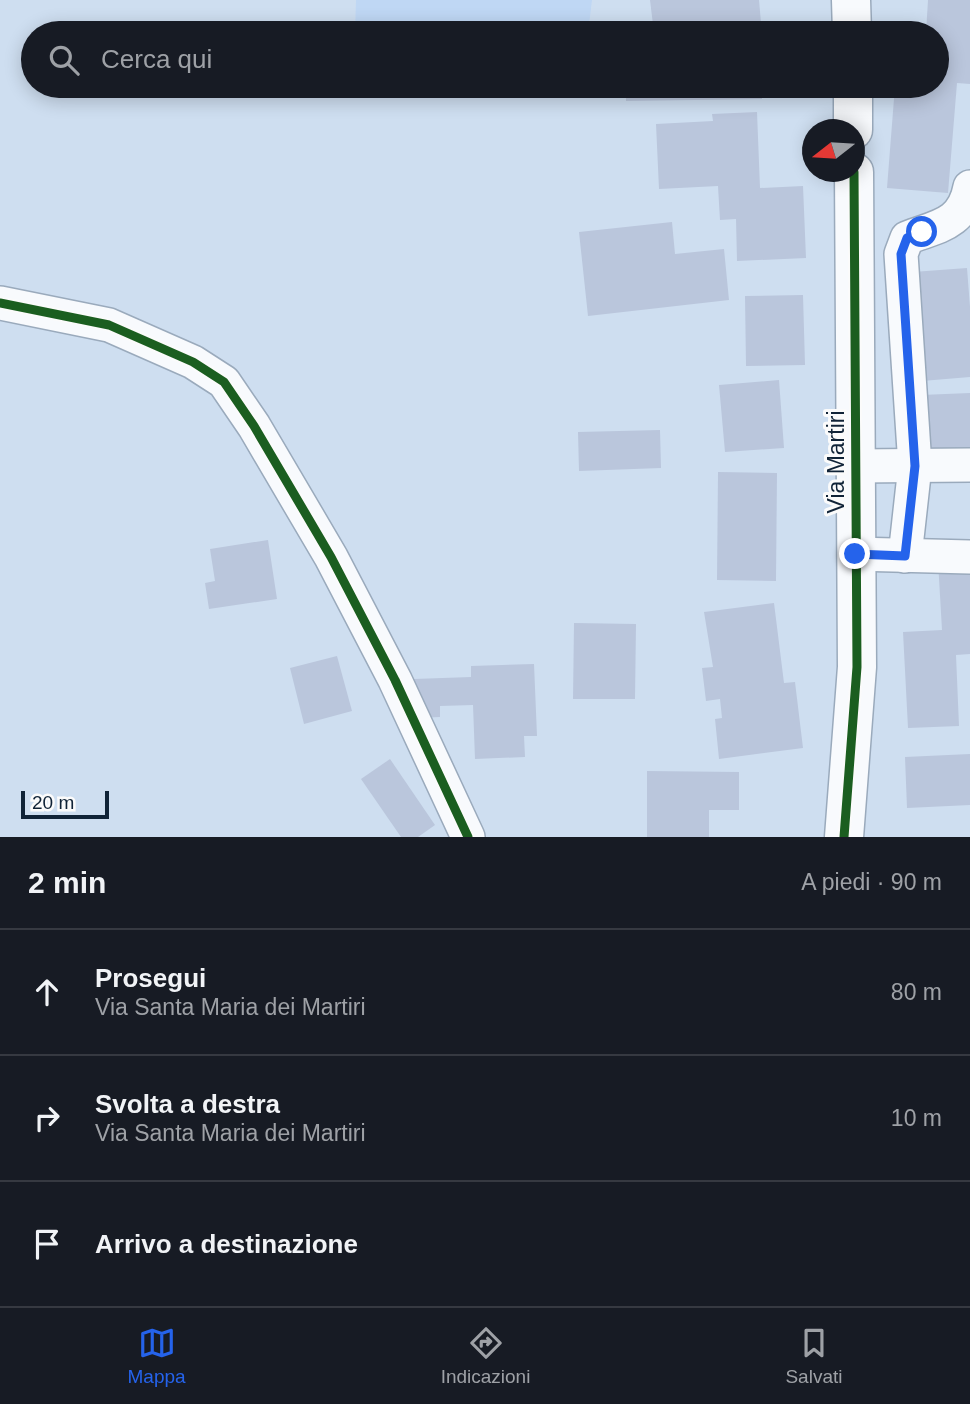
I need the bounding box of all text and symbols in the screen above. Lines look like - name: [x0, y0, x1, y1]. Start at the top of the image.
- search box: [21, 21, 949, 98]
- icon: search: [45, 41, 83, 79]
- text: Cerca qui: [101, 44, 212, 74]
- north arrow: [802, 119, 865, 182]
- route start: [906, 216, 937, 247]
- street label: Via Martiri: [823, 410, 849, 514]
- route end: [839, 538, 870, 569]
- scale bar: [21, 788, 108, 820]
- text: 20 m: [32, 792, 74, 813]
- text: 2 min: [28, 866, 106, 899]
- text: A piedi · 90 m: [801, 869, 942, 895]
- text: Prosegui: [95, 963, 206, 993]
- icon: ahead: [28, 973, 66, 1011]
- text: 80 m: [891, 979, 942, 1005]
- text: Via Santa Maria dei Martiri: [95, 994, 366, 1020]
- text: Svolta a destra: [95, 1089, 280, 1119]
- icon: right: [28, 1099, 66, 1137]
- text: 10 m: [891, 1105, 942, 1131]
- text: Via Santa Maria dei Martiri: [95, 1120, 366, 1146]
- icon: arrive: [28, 1225, 66, 1263]
- text: Arrivo a destinazione: [95, 1229, 358, 1259]
- tab: Mappa: [128, 1324, 186, 1388]
- tab: Indicazioni: [441, 1324, 530, 1388]
- tab: Salvati: [785, 1324, 842, 1388]

